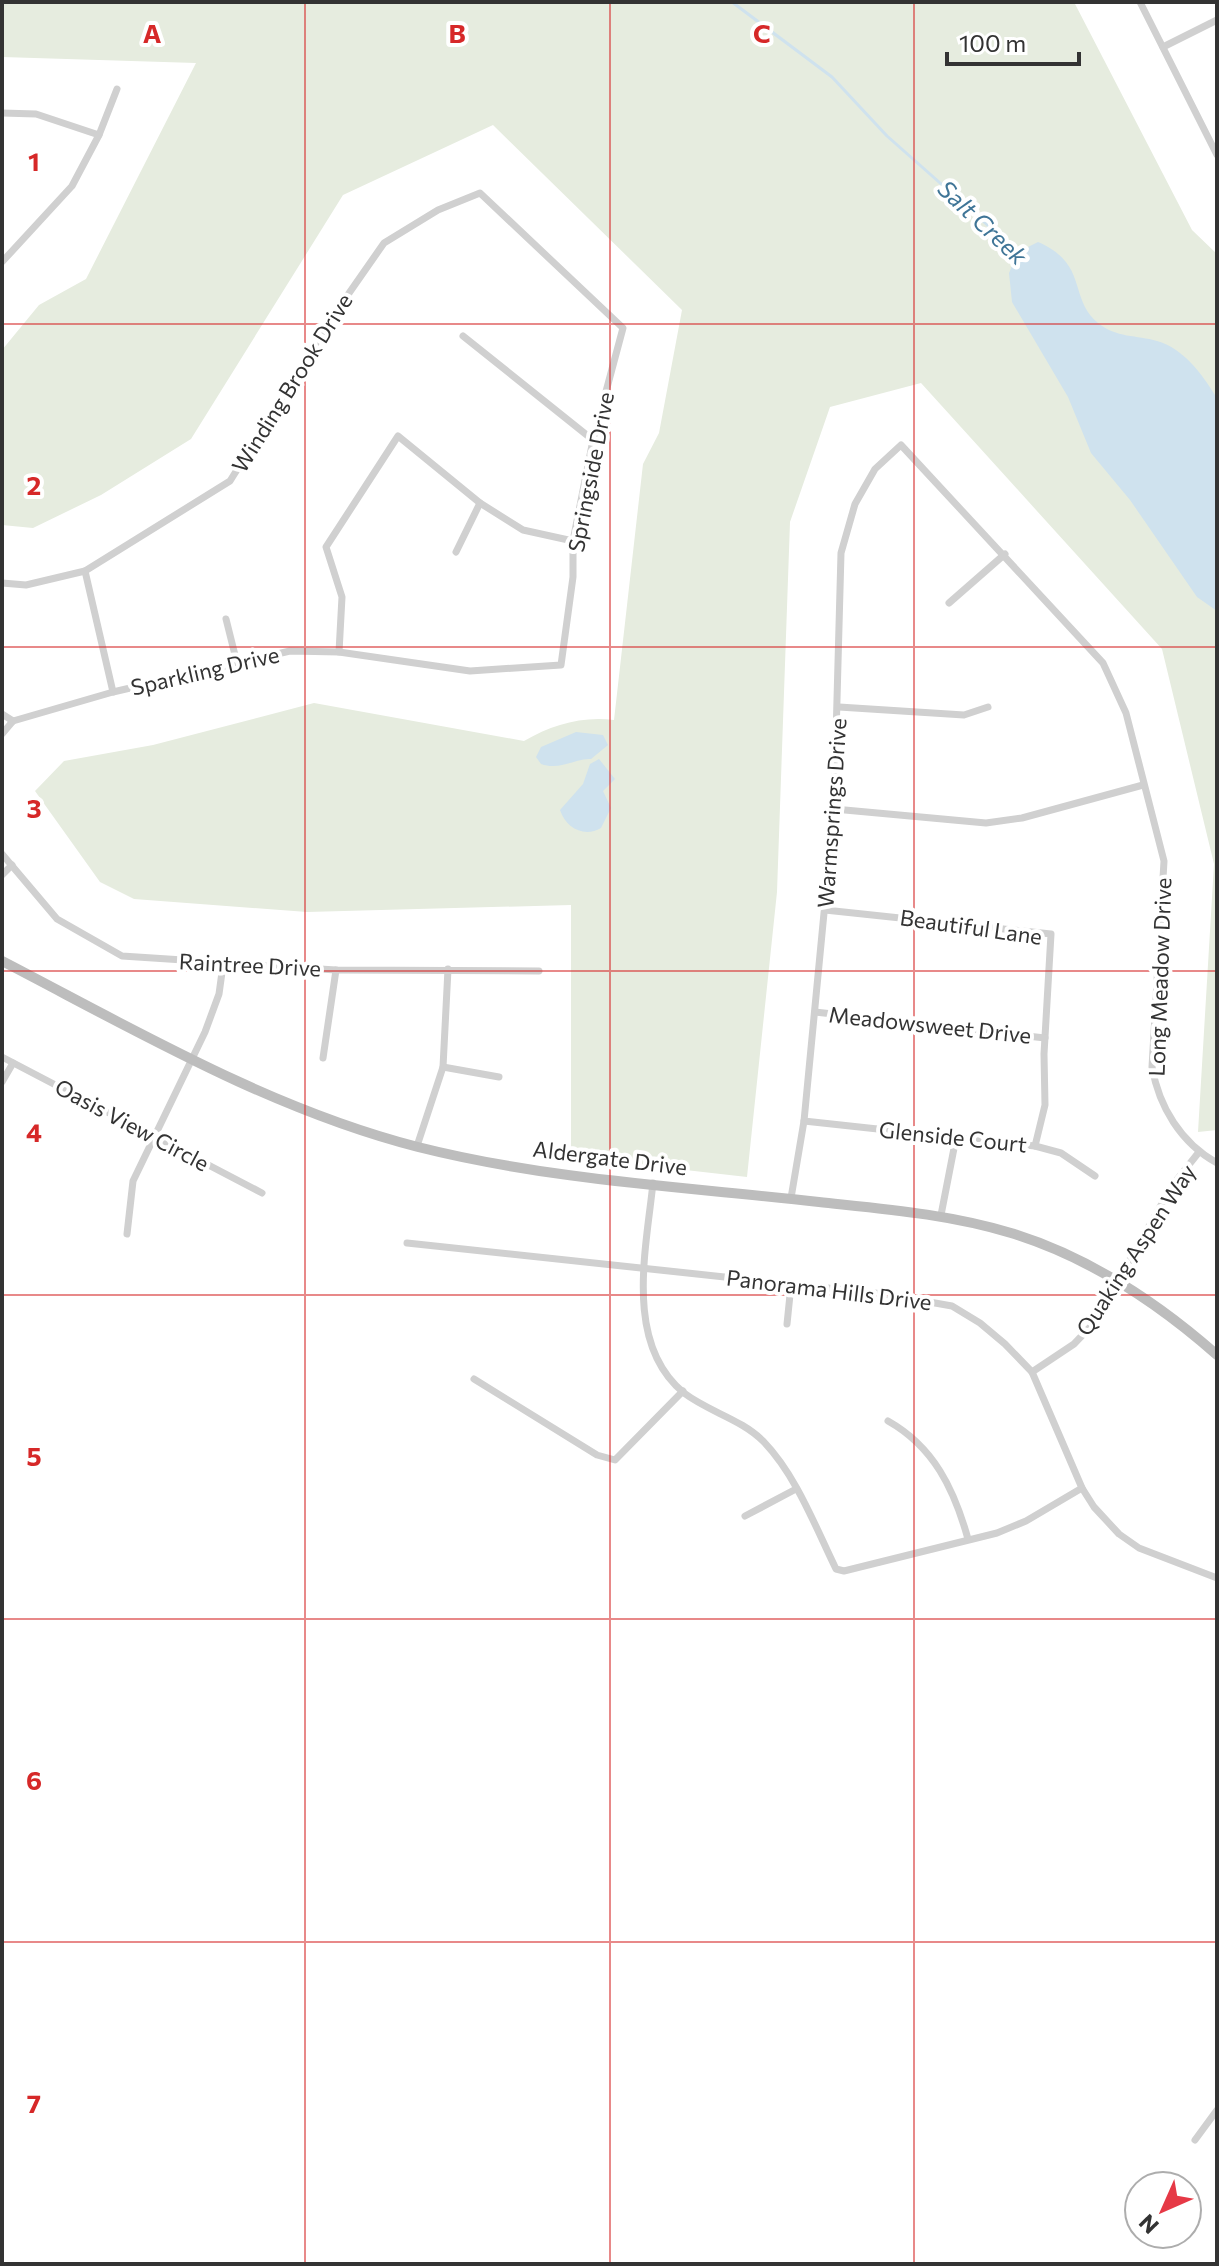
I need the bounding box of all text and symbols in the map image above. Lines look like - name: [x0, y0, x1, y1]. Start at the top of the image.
- scale bar: [947, 16, 1079, 66]
- text: A: [143, 17, 162, 48]
- text: B: [448, 17, 466, 48]
- text: C: [753, 17, 771, 48]
- text: 100 m: [959, 28, 1026, 57]
- text: 1: [28, 145, 40, 176]
- water label: Salt Creek: [933, 173, 1034, 271]
- street label: Winding Brook Drive: [226, 288, 358, 477]
- street label: Springside Drive: [562, 390, 619, 554]
- text: 2: [27, 469, 41, 500]
- street label: Sparkling Drive: [128, 640, 282, 701]
- street label: Warmsprings Drive: [811, 717, 852, 909]
- text: 3: [26, 792, 42, 823]
- street label: Long Meadow Drive: [1143, 877, 1176, 1077]
- street label: Beautiful Lane: [898, 903, 1044, 950]
- street label: Raintree Drive: [178, 947, 322, 982]
- street label: Meadowsweet Drive: [827, 1000, 1033, 1049]
- street label: Oasis View Circle: [51, 1073, 214, 1176]
- street label: Glenside Court: [878, 1115, 1028, 1158]
- text: 4: [26, 1116, 42, 1147]
- street label: Aldergate Drive: [532, 1135, 689, 1180]
- street label: Quaking Aspen Way: [1070, 1159, 1201, 1340]
- street label: Panorama Hills Drive: [725, 1264, 933, 1316]
- text: 5: [26, 1440, 42, 1471]
- text: 6: [26, 1764, 42, 1795]
- text: 7: [27, 2087, 41, 2118]
- north arrow: [1123, 2170, 1203, 2250]
- text: N: [1133, 2209, 1164, 2240]

